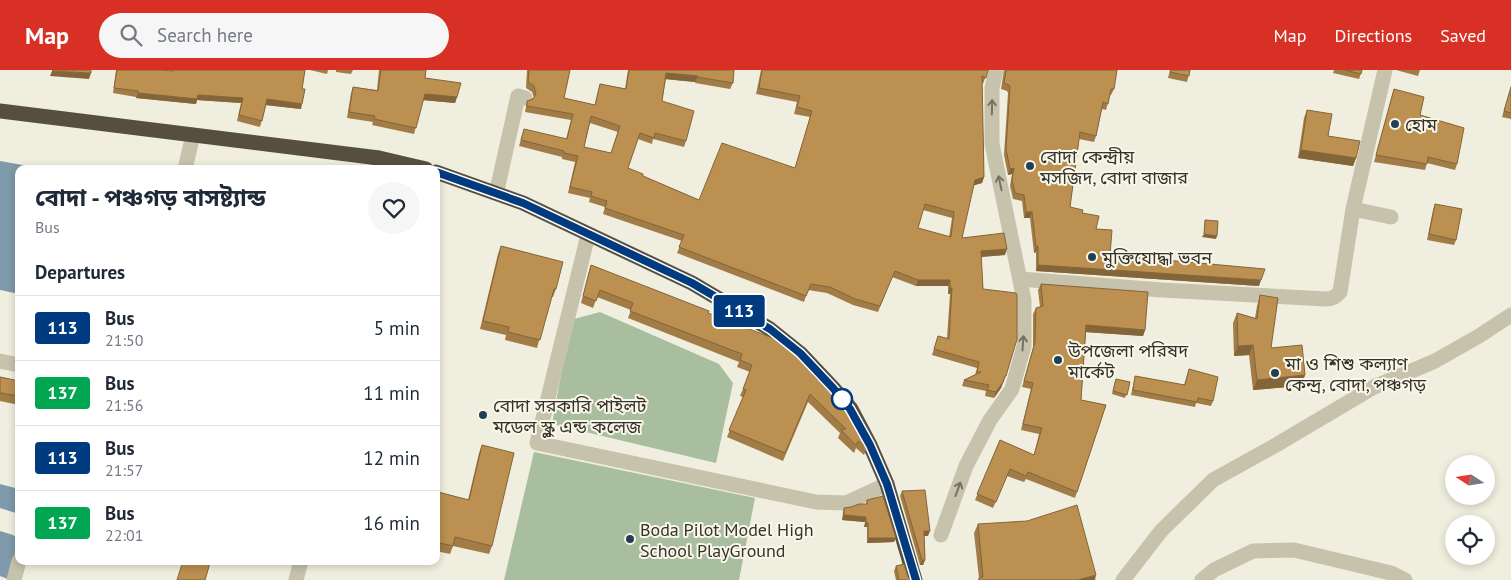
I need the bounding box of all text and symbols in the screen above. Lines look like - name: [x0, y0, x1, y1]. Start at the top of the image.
- search box: [99, 13, 449, 58]
- text: Map: [25, 20, 69, 51]
- icon: search: [117, 21, 145, 49]
- text: Search here: [157, 23, 253, 47]
- text: Map: [1274, 24, 1306, 47]
- text: Directions: [1334, 24, 1412, 47]
- text: Saved: [1440, 24, 1486, 47]
- one-way arrow: [987, 99, 997, 116]
- place label: হোম: [1405, 113, 1438, 136]
- marker: হোম: [1389, 118, 1401, 130]
- place label: বোদা কেন্দ্রীয় মসজিদ, বোদা বাজার: [1039, 145, 1188, 189]
- marker: বোদা কেন্দ্রীয় মসজিদ, বোদা বাজার: [1024, 160, 1036, 172]
- one-way arrow: [995, 175, 1004, 191]
- text: বোদা - পঞ্চগড় বাসষ্ট্যান্ড: [35, 182, 266, 213]
- button: heart: [368, 182, 420, 234]
- text: Bus: [35, 217, 60, 237]
- place label: মুক্তিযোদ্ধা ভবন: [1101, 246, 1213, 269]
- marker: মুক্তিযোদ্ধা ভবন: [1086, 251, 1098, 263]
- text: Departures: [35, 260, 125, 284]
- line badge: 113: [710, 295, 768, 327]
- text: 113: [724, 299, 754, 322]
- text: Bus: [105, 306, 134, 330]
- text: 113: [47, 316, 78, 339]
- text: 5 min: [374, 316, 420, 340]
- text: 21:50: [105, 330, 143, 350]
- one-way arrow: [1019, 335, 1028, 351]
- place label: উপজেলা পরিষদ মার্কেট: [1067, 339, 1189, 383]
- place label: মা ও শিশু কল্যাণ কেন্দ্র, বোদা, পঞ্চগড়: [1284, 352, 1426, 396]
- marker: উপজেলা পরিষদ মার্কেট: [1052, 354, 1064, 366]
- marker: মা ও শিশু কল্যাণ কেন্দ্র, বোদা, পঞ্চগড়: [1269, 367, 1281, 379]
- text: Bus: [105, 371, 134, 395]
- text: 137: [47, 381, 78, 404]
- text: 11 min: [363, 381, 420, 405]
- unlabelled marker: [831, 388, 853, 410]
- place label: বোদা সরকারি পাইলট মডেল স্কুল এন্ড কলেজ: [492, 394, 648, 438]
- text: 21:56: [105, 395, 143, 415]
- marker: বোদা সরকারি পাইলট মডেল স্কুল এন্ড কলেজ: [477, 409, 489, 421]
- text: Bus: [105, 436, 134, 460]
- text: 113: [47, 446, 78, 469]
- text: 12 min: [363, 446, 420, 470]
- north arrow: [1445, 455, 1495, 505]
- map controls: [1445, 455, 1495, 565]
- text: 21:57: [105, 460, 143, 480]
- one-way arrow: [954, 482, 963, 498]
- text: Bus: [105, 501, 134, 525]
- text: 137: [47, 511, 78, 534]
- text: 16 min: [363, 511, 420, 535]
- button: locate: [1445, 515, 1495, 565]
- place label: Boda Pilot Model High School PlayGround: [640, 518, 813, 562]
- text: 22:01: [105, 525, 143, 545]
- marker: Boda Pilot Model High School PlayGround: [624, 533, 636, 545]

